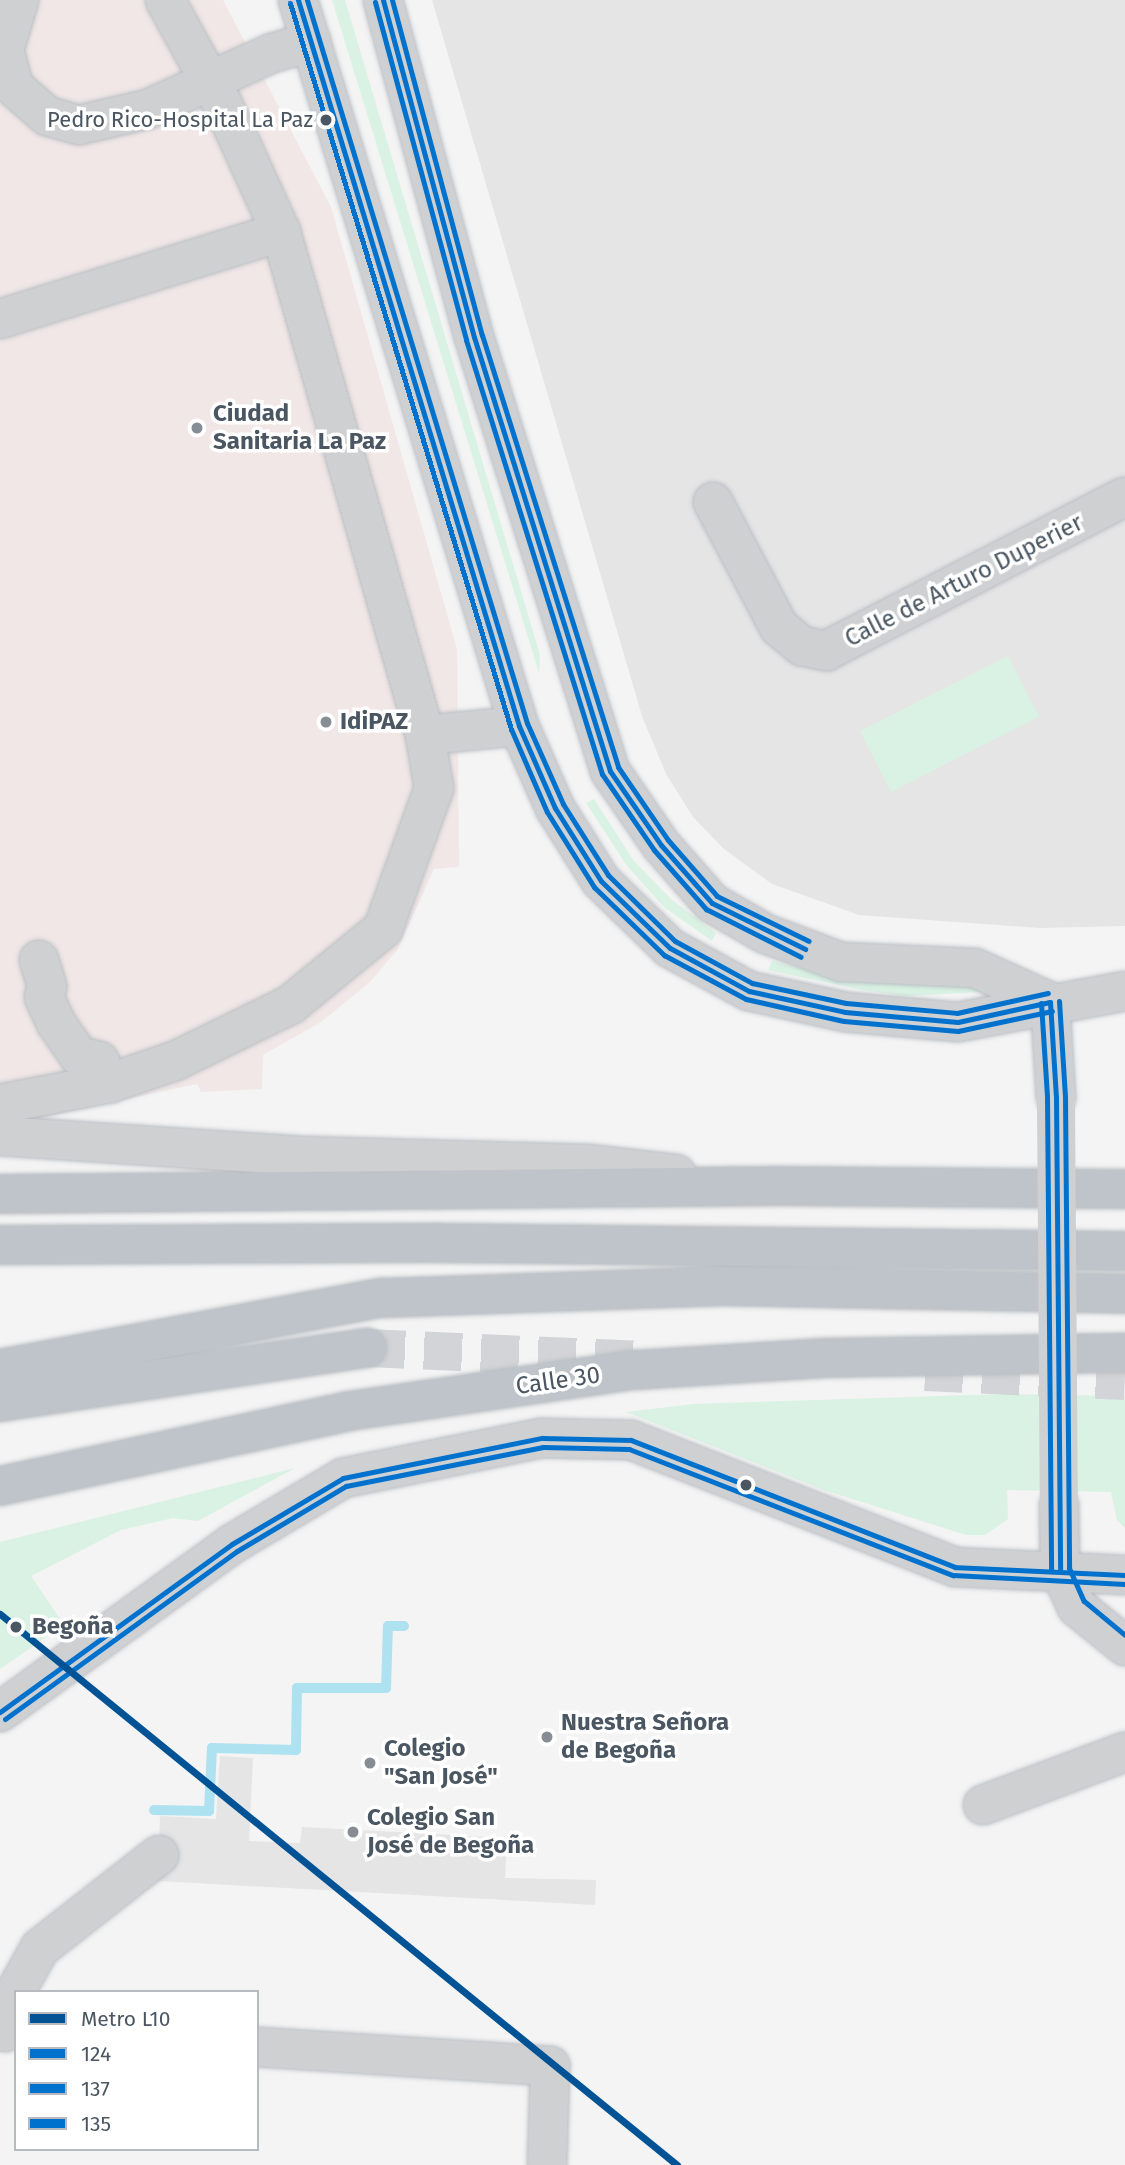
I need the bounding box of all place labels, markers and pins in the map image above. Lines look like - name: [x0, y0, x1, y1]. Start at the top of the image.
- place label: Pedro Rico-Hospital La Paz: [47, 107, 313, 133]
- marker: Pedro Rico-Hospital La Paz: [319, 113, 333, 127]
- place label: Ciudad Sanitaria La Paz: [213, 400, 386, 456]
- marker: Ciudad Sanitaria La Paz: [187, 418, 207, 438]
- place label: IdiPAZ: [340, 708, 408, 736]
- marker: IdiPAZ: [318, 714, 334, 730]
- unlabelled marker: [739, 1478, 753, 1492]
- place label: Begoña: [32, 1613, 114, 1641]
- marker: Begoña: [6, 1617, 26, 1637]
- place label: Nuestra Señora de Begoña: [561, 1709, 729, 1765]
- marker: Nuestra Señora de Begoña: [539, 1729, 555, 1745]
- place label: Colegio "San José": [384, 1735, 498, 1791]
- marker: Colegio "San José": [362, 1755, 378, 1771]
- place label: Colegio San José de Begoña: [367, 1804, 534, 1860]
- marker: Colegio San José de Begoña: [345, 1824, 361, 1840]

